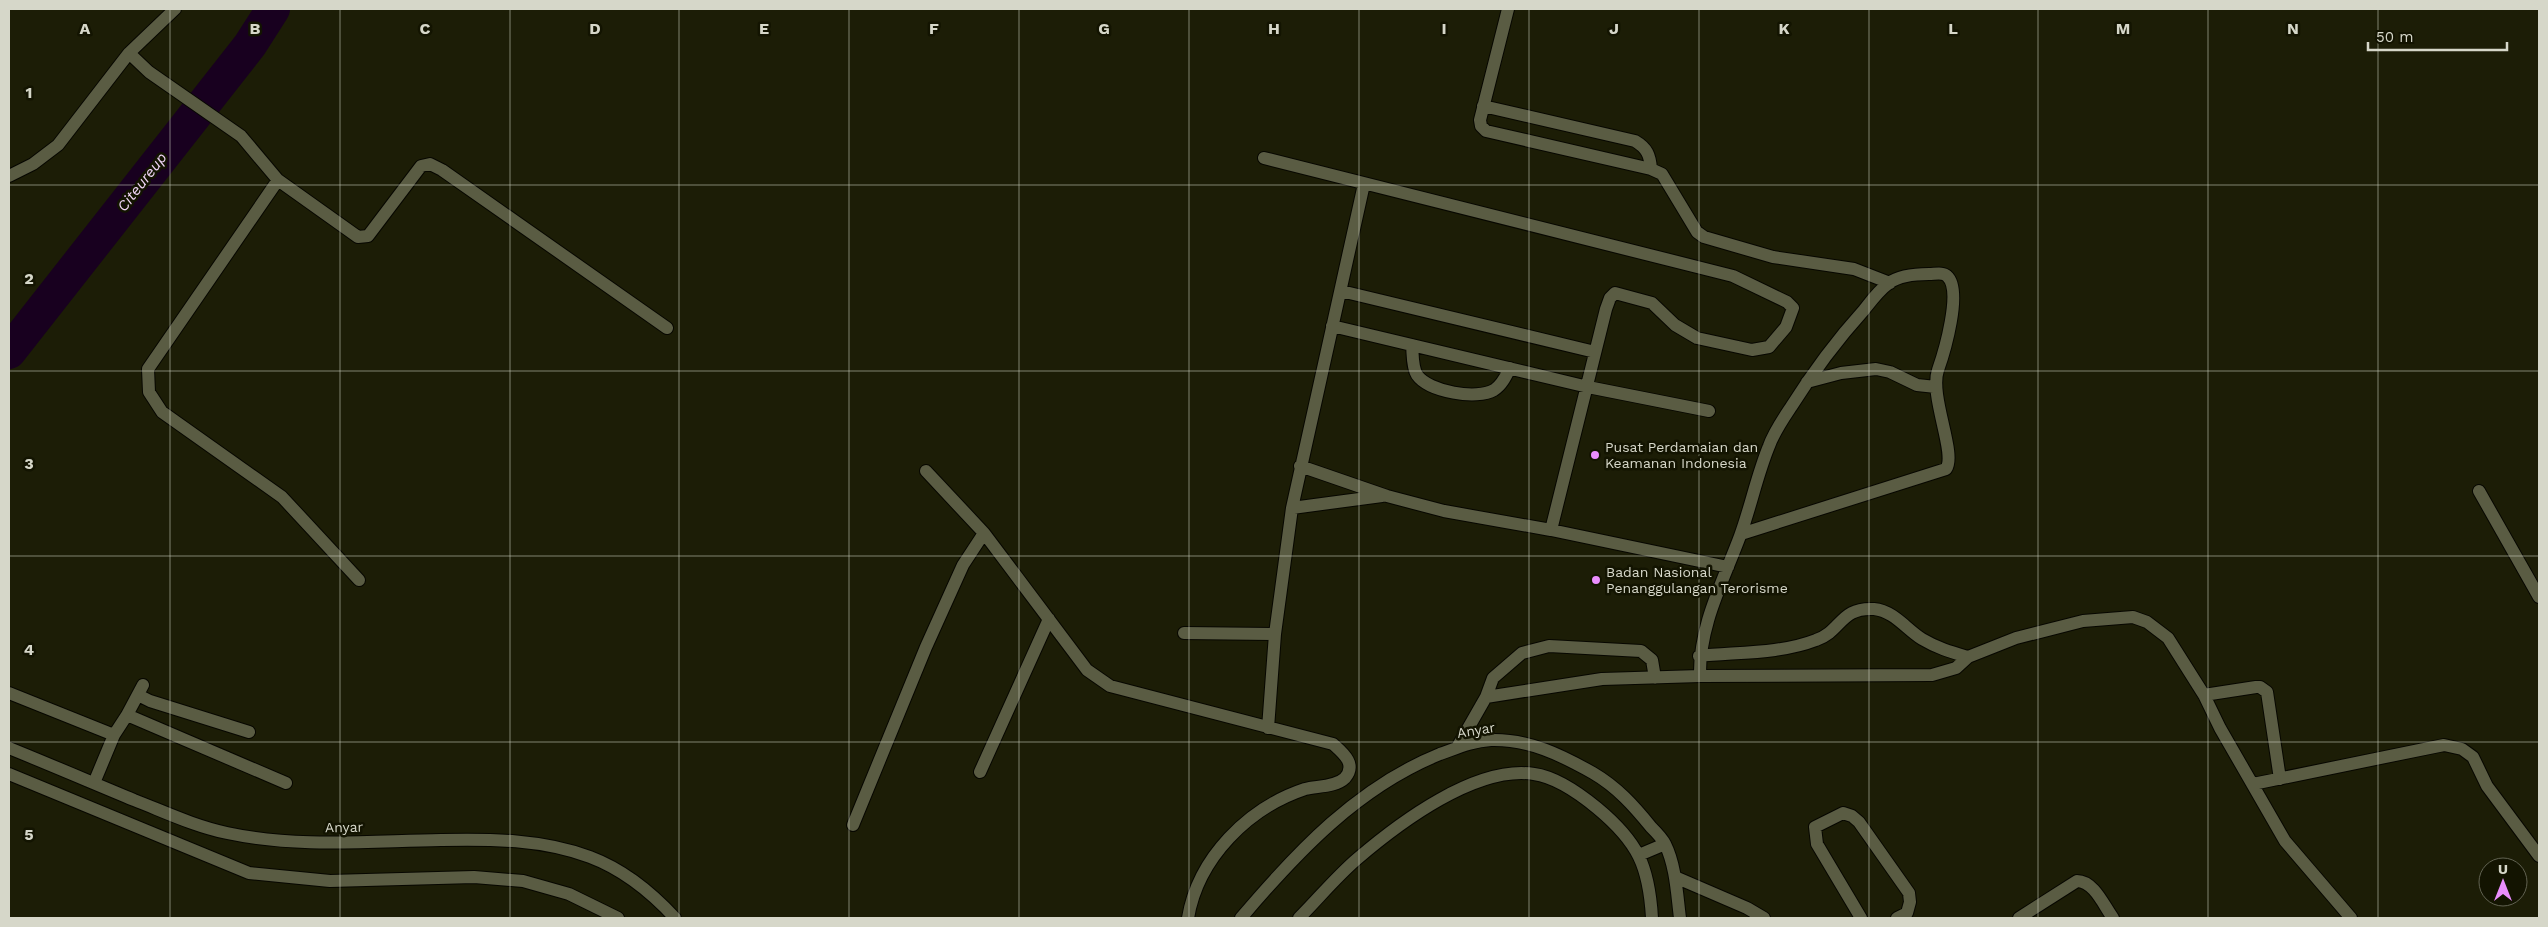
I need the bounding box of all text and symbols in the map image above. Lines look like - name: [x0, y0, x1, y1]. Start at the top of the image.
- text: A: [80, 19, 91, 38]
- text: B: [250, 19, 261, 38]
- text: C: [420, 19, 431, 38]
- text: D: [589, 19, 601, 38]
- text: E: [759, 19, 769, 38]
- text: F: [929, 19, 939, 38]
- text: G: [1098, 19, 1110, 38]
- text: H: [1268, 19, 1280, 38]
- text: I: [1441, 19, 1447, 38]
- text: J: [1609, 19, 1619, 38]
- text: K: [1778, 19, 1790, 38]
- text: L: [1948, 19, 1958, 38]
- text: M: [2116, 19, 2130, 38]
- text: N: [2287, 19, 2299, 38]
- scale bar: [2368, 20, 2507, 52]
- text: 50 m: [2376, 28, 2413, 46]
- text: 1: [26, 83, 32, 102]
- water label: Citeureup: [113, 149, 171, 215]
- text: 2: [24, 269, 34, 288]
- place label: Pusat Perdamaian dan Keamanan Indonesia: [1605, 439, 1758, 471]
- marker: Pusat Perdamaian dan Keamanan Indonesia: [1589, 449, 1601, 461]
- text: 3: [24, 454, 34, 473]
- place label: Badan Nasional Penanggulangan Terorisme: [1606, 564, 1788, 596]
- marker: Badan Nasional Penanggulangan Terorisme: [1590, 574, 1602, 586]
- text: 4: [24, 640, 34, 659]
- street label: Anyar: [1456, 719, 1496, 741]
- street label: Anyar: [325, 819, 364, 835]
- text: 5: [24, 825, 34, 844]
- north arrow: [2478, 857, 2528, 907]
- text: U: [2498, 861, 2508, 877]

